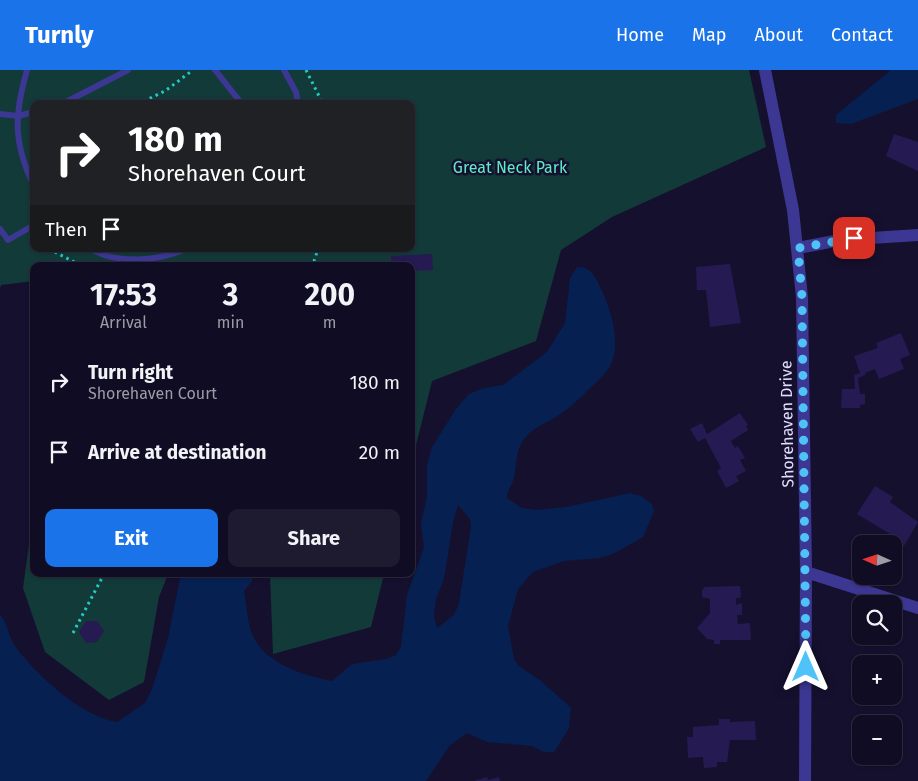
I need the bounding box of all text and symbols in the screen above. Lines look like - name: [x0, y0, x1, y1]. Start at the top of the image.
- text: Turnly: [25, 21, 94, 49]
- text: Home: [616, 24, 664, 46]
- text: Map: [692, 24, 726, 46]
- text: About: [754, 24, 803, 46]
- text: Contact: [831, 24, 893, 46]
- text: 180 m: [128, 118, 223, 160]
- icon: right: [45, 120, 110, 185]
- park label: Great Neck Park: [453, 158, 568, 177]
- text: Shorehaven Court: [128, 160, 306, 187]
- icon: arrive: [97, 215, 125, 243]
- pin: [833, 217, 875, 259]
- text: Then: [45, 218, 87, 241]
- icon: arrive: [840, 224, 868, 252]
- text: 17:53: [90, 277, 157, 313]
- text: 3: [223, 277, 238, 313]
- text: 200: [304, 277, 355, 313]
- text: Arrival: [100, 313, 147, 332]
- text: min: [217, 313, 244, 332]
- text: m: [323, 313, 337, 332]
- street label: Shorehaven Drive: [776, 360, 798, 488]
- text: Turn right: [88, 361, 173, 384]
- icon: right: [45, 368, 73, 396]
- text: 180 m: [349, 371, 400, 394]
- text: Shorehaven Court: [88, 384, 217, 403]
- icon: arrive: [45, 438, 73, 466]
- text: Arrive at destination: [88, 441, 267, 464]
- text: 20 m: [359, 441, 400, 464]
- button: Exit: [45, 509, 218, 567]
- button: Share: [228, 509, 400, 567]
- north arrow: [852, 535, 902, 585]
- map controls: [852, 535, 902, 765]
- button: search: [852, 595, 902, 645]
- position arrow: [779, 640, 831, 692]
- button: +: [852, 655, 902, 705]
- button: −: [852, 715, 902, 765]

